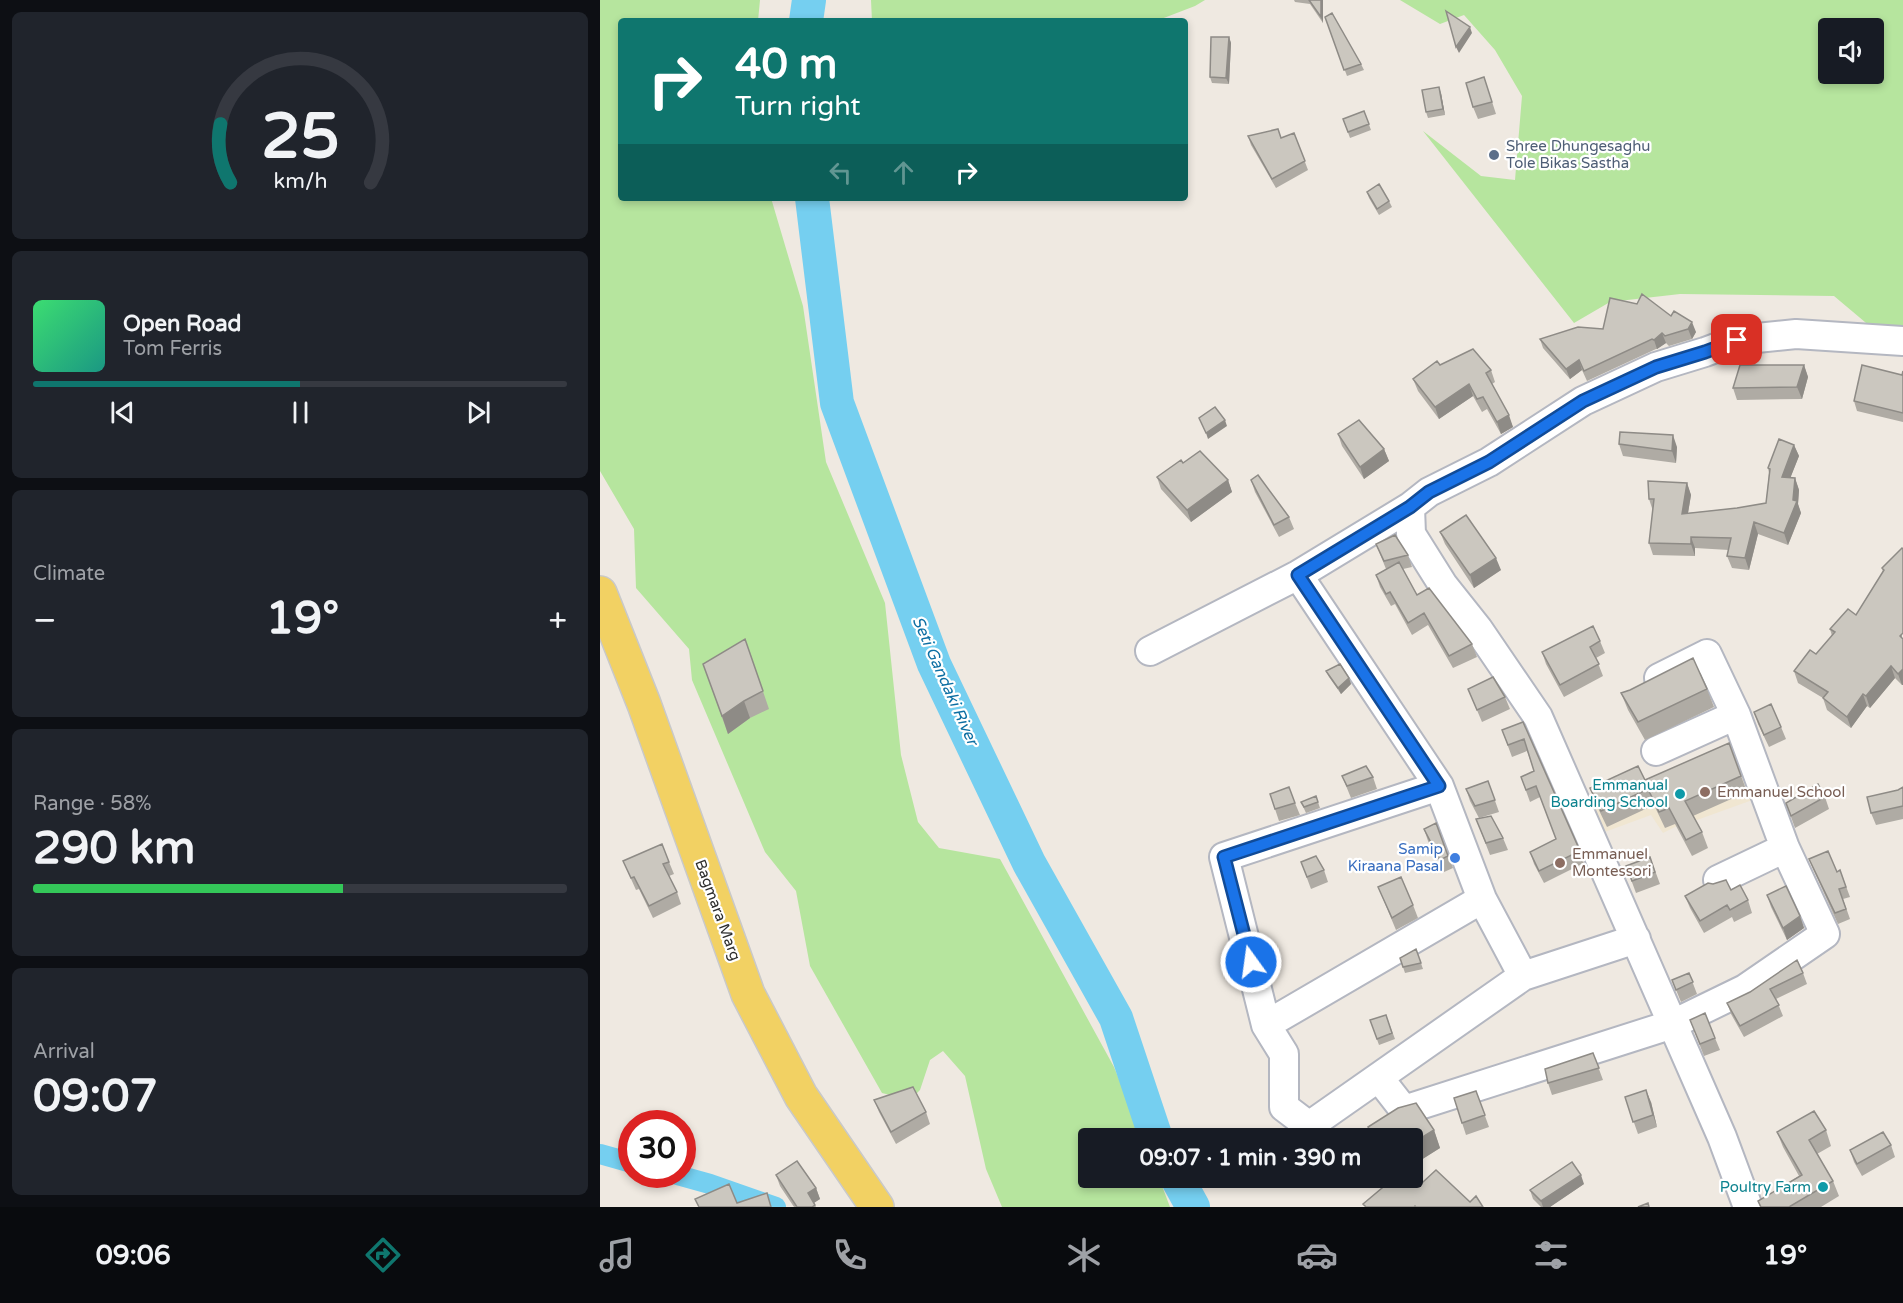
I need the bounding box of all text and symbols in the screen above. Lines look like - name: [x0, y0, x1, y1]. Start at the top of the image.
- map controls: [1818, 18, 1884, 84]
- button: sound: [1818, 18, 1884, 84]
- text: 40 m: [735, 39, 837, 90]
- icon: right: [636, 42, 714, 120]
- text: Turn right: [735, 90, 861, 123]
- text: 25: [261, 100, 339, 175]
- place label: Shree Dhungesaghu Tole Bikas Sastha: [1506, 137, 1650, 172]
- marker: Shree Dhungesaghu Tole Bikas Sastha: [1487, 148, 1501, 162]
- icon: left: [824, 156, 857, 189]
- icon: ahead: [887, 156, 920, 189]
- icon: right: [950, 156, 983, 189]
- text: km/h: [273, 168, 327, 194]
- text: Open Road: [123, 311, 241, 337]
- pin: [1711, 314, 1762, 365]
- icon: arrive: [1720, 323, 1753, 356]
- text: Tom Ferris: [123, 337, 222, 361]
- icon: previous: [106, 396, 139, 429]
- icon: pause: [284, 396, 317, 429]
- icon: next: [462, 396, 495, 429]
- text: Climate: [33, 562, 105, 586]
- text: 19°: [266, 592, 339, 646]
- text: −: [33, 601, 57, 640]
- text: +: [548, 601, 567, 640]
- water label: Seti Gandaki River: [908, 613, 983, 750]
- place label: Emmanual Boarding School: [1551, 776, 1668, 811]
- place label: Emmanuel School: [1717, 783, 1845, 801]
- marker: Emmanuel School: [1698, 785, 1712, 799]
- marker: Emmanual Boarding School: [1673, 787, 1687, 801]
- text: Range · 58%: [33, 792, 152, 816]
- text: 290 km: [33, 822, 195, 876]
- place label: Samip Kiraana Pasal: [1348, 840, 1443, 875]
- place label: Emmanuel Montessori: [1572, 845, 1651, 880]
- marker: Samip Kiraana Pasal: [1448, 851, 1462, 865]
- marker: Emmanuel Montessori: [1553, 856, 1567, 870]
- street label: Bagmara Marg: [691, 857, 745, 963]
- position arrow: [1219, 930, 1283, 994]
- text: Arrival: [33, 1040, 95, 1064]
- text: 09:07: [33, 1070, 158, 1124]
- speed limit sign: 30: [618, 1110, 696, 1188]
- text: 09:07 · 1 min · 390 m: [1140, 1145, 1361, 1171]
- place label: Poultry Farm: [1720, 1178, 1811, 1196]
- marker: Poultry Farm: [1816, 1180, 1830, 1194]
- icon: directions: [362, 1234, 404, 1276]
- icon: music: [596, 1234, 638, 1276]
- icon: phone: [829, 1234, 871, 1276]
- icon: climate: [1063, 1234, 1105, 1276]
- icon: car: [1296, 1234, 1338, 1276]
- icon: filters: [1530, 1234, 1572, 1276]
- text: 09:06: [96, 1239, 171, 1272]
- text: 19°: [1763, 1239, 1807, 1272]

